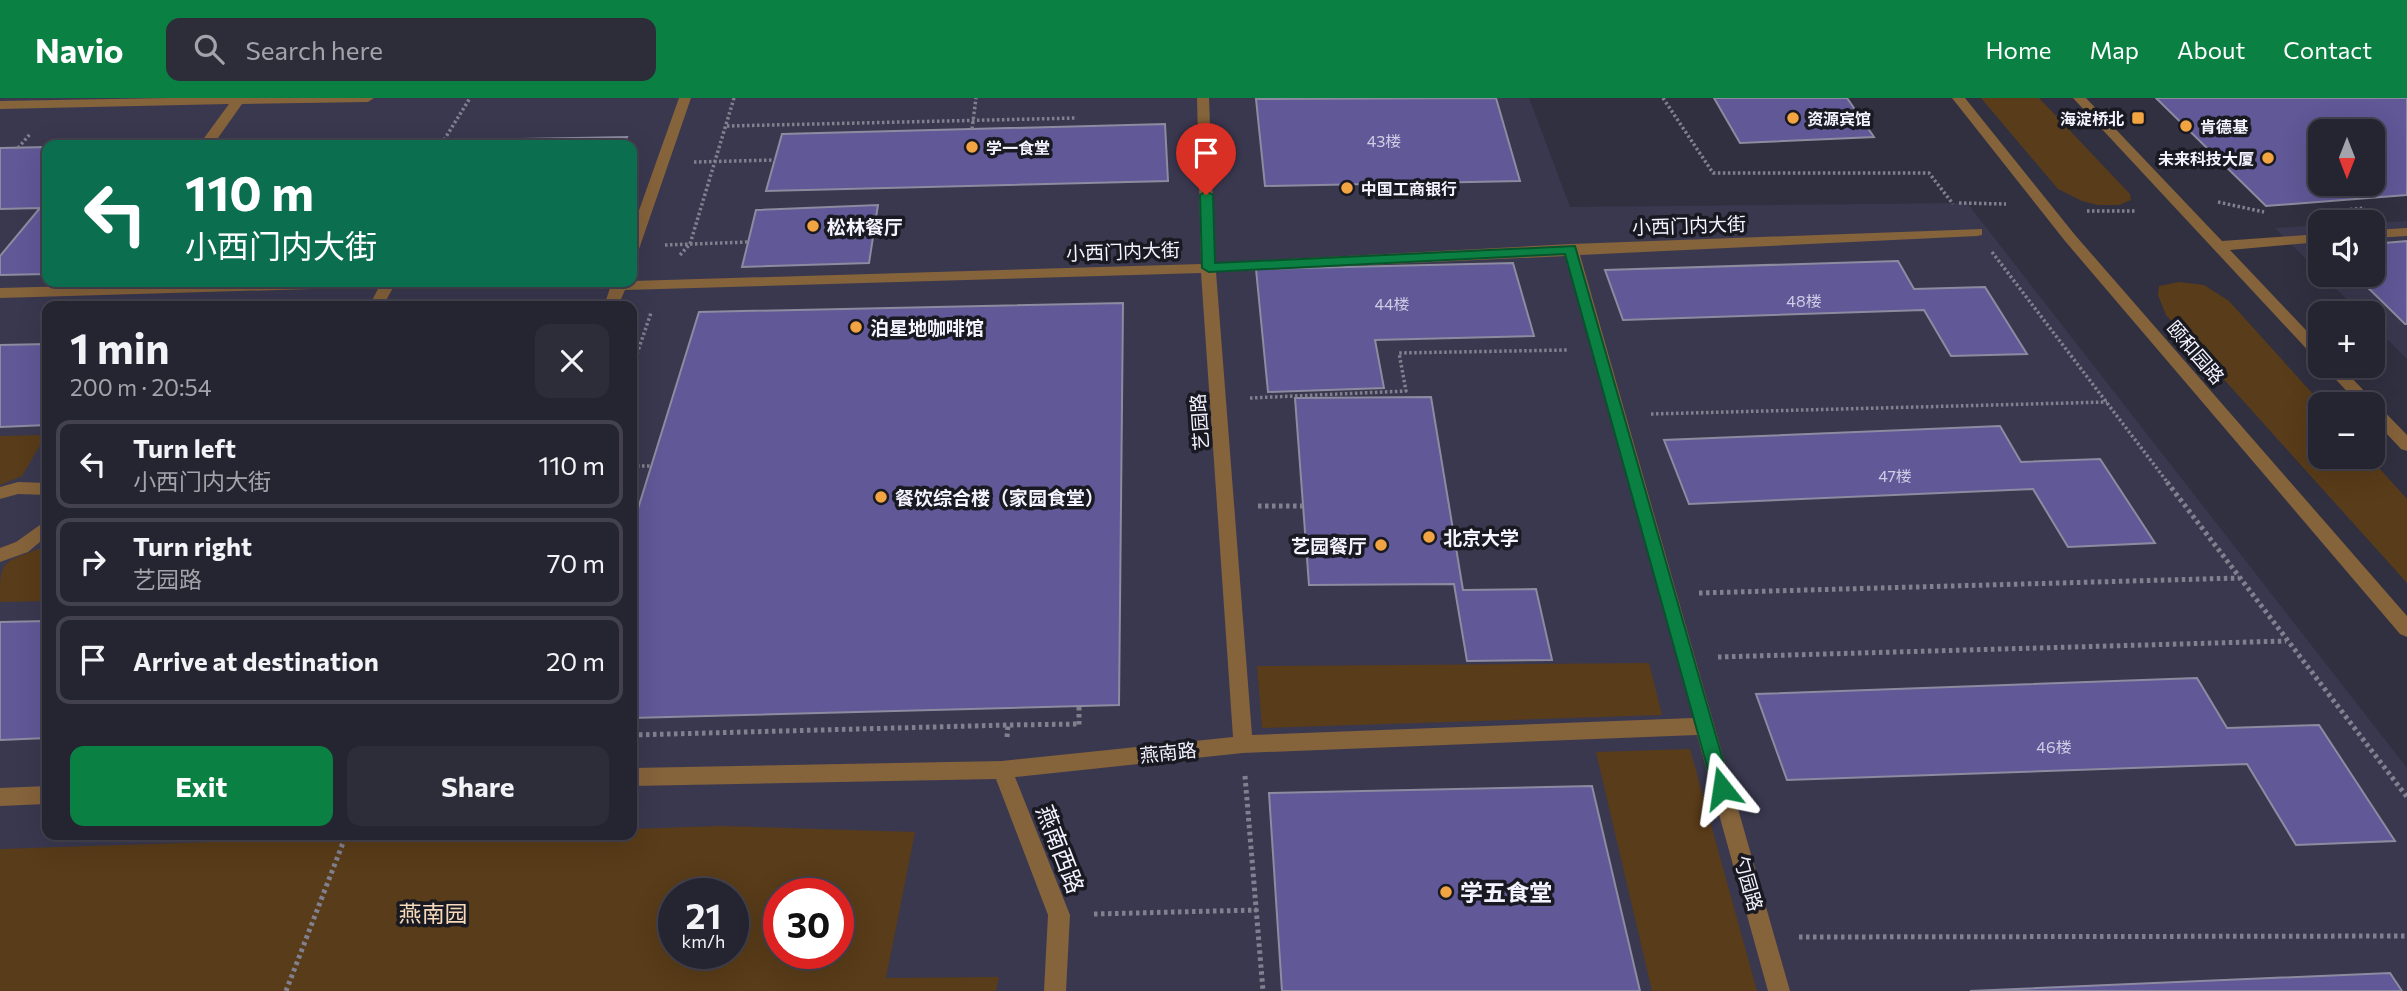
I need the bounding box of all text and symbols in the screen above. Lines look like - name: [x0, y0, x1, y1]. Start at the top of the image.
- search box: [166, 18, 656, 81]
- text: Navio: [35, 29, 124, 70]
- icon: search: [190, 30, 228, 68]
- text: Search here: [246, 34, 383, 65]
- text: Home: [1986, 35, 2052, 64]
- text: Map: [2090, 35, 2139, 64]
- text: About: [2177, 35, 2245, 64]
- text: Contact: [2283, 35, 2372, 64]
- place label: 资源宾馆: [1807, 109, 1871, 128]
- place label: 海淀桥北: [2060, 109, 2124, 128]
- marker: 资源宾馆: [1785, 110, 1801, 126]
- marker: 海淀桥北: [2130, 110, 2146, 126]
- place label: 肯德基: [2200, 117, 2249, 136]
- marker: 肯德基: [2178, 118, 2194, 134]
- north arrow: [2308, 119, 2385, 196]
- map controls: [2308, 119, 2385, 469]
- pin: [1176, 123, 1236, 195]
- house number: 43楼: [1367, 131, 1401, 150]
- icon: arrive: [1187, 134, 1225, 172]
- place label: 学一食堂: [986, 138, 1050, 157]
- marker: 学一食堂: [964, 139, 980, 155]
- place label: 未来科技大厦: [2158, 149, 2254, 168]
- marker: 未来科技大厦: [2260, 150, 2276, 166]
- text: 110 m: [185, 161, 314, 221]
- icon: left: [70, 168, 161, 259]
- place label: 中国工商银行: [1361, 179, 1457, 198]
- marker: 中国工商银行: [1339, 180, 1355, 196]
- button: sound: [2308, 210, 2385, 287]
- street label: 小西门内大街: [1632, 212, 1746, 238]
- place label: 松林餐厅: [827, 215, 903, 238]
- marker: 松林餐厅: [805, 218, 821, 234]
- text: 小西门内大街: [185, 225, 377, 265]
- street label: 小西门内大街: [1066, 238, 1180, 264]
- house number: 48楼: [1786, 291, 1822, 310]
- house number: 44楼: [1374, 294, 1410, 313]
- button: +: [2308, 301, 2385, 378]
- place label: 泊星地咖啡馆: [870, 316, 984, 339]
- street label: 颐和园路: [2162, 316, 2230, 388]
- marker: 泊星地咖啡馆: [848, 319, 864, 335]
- text: 1 min: [70, 321, 170, 373]
- button: close: [535, 324, 609, 398]
- text: 200 m · 20:54: [70, 373, 212, 401]
- button: −: [2308, 392, 2385, 469]
- street label: 艺园路: [1186, 393, 1212, 451]
- text: Turn left: [133, 432, 236, 463]
- icon: left: [74, 445, 112, 483]
- text: 110 m: [538, 449, 605, 480]
- house number: 47楼: [1878, 466, 1912, 485]
- text: 小西门内大街: [133, 467, 271, 495]
- place label: 餐饮综合楼（家园食堂）: [895, 486, 1104, 509]
- marker: 餐饮综合楼（家园食堂）: [873, 489, 889, 505]
- place label: 北京大学: [1443, 526, 1519, 549]
- marker: 北京大学: [1421, 529, 1437, 545]
- text: Turn right: [133, 530, 252, 561]
- place label: 艺园餐厅: [1291, 534, 1367, 557]
- marker: 艺园餐厅: [1373, 537, 1389, 553]
- icon: right: [74, 543, 112, 581]
- text: 70 m: [547, 547, 605, 578]
- text: 艺园路: [133, 565, 202, 593]
- icon: arrive: [74, 641, 112, 679]
- text: Arrive at destination: [133, 645, 379, 676]
- text: 20 m: [546, 645, 605, 676]
- house number: 46楼: [2036, 737, 2072, 756]
- street label: 燕南路: [1138, 738, 1198, 766]
- button: Exit: [70, 746, 333, 826]
- button: Share: [347, 746, 609, 826]
- position arrow: [1685, 751, 1759, 825]
- street label: 燕南西路: [1031, 801, 1091, 897]
- street label: 勺园路: [1730, 852, 1768, 914]
- speed limit sign: 30: [763, 878, 854, 969]
- place label: 学五食堂: [1460, 878, 1552, 906]
- marker: 学五食堂: [1438, 884, 1454, 900]
- text: 21: [686, 893, 721, 936]
- park label: 燕南园: [399, 899, 468, 927]
- text: km/h: [682, 930, 725, 952]

